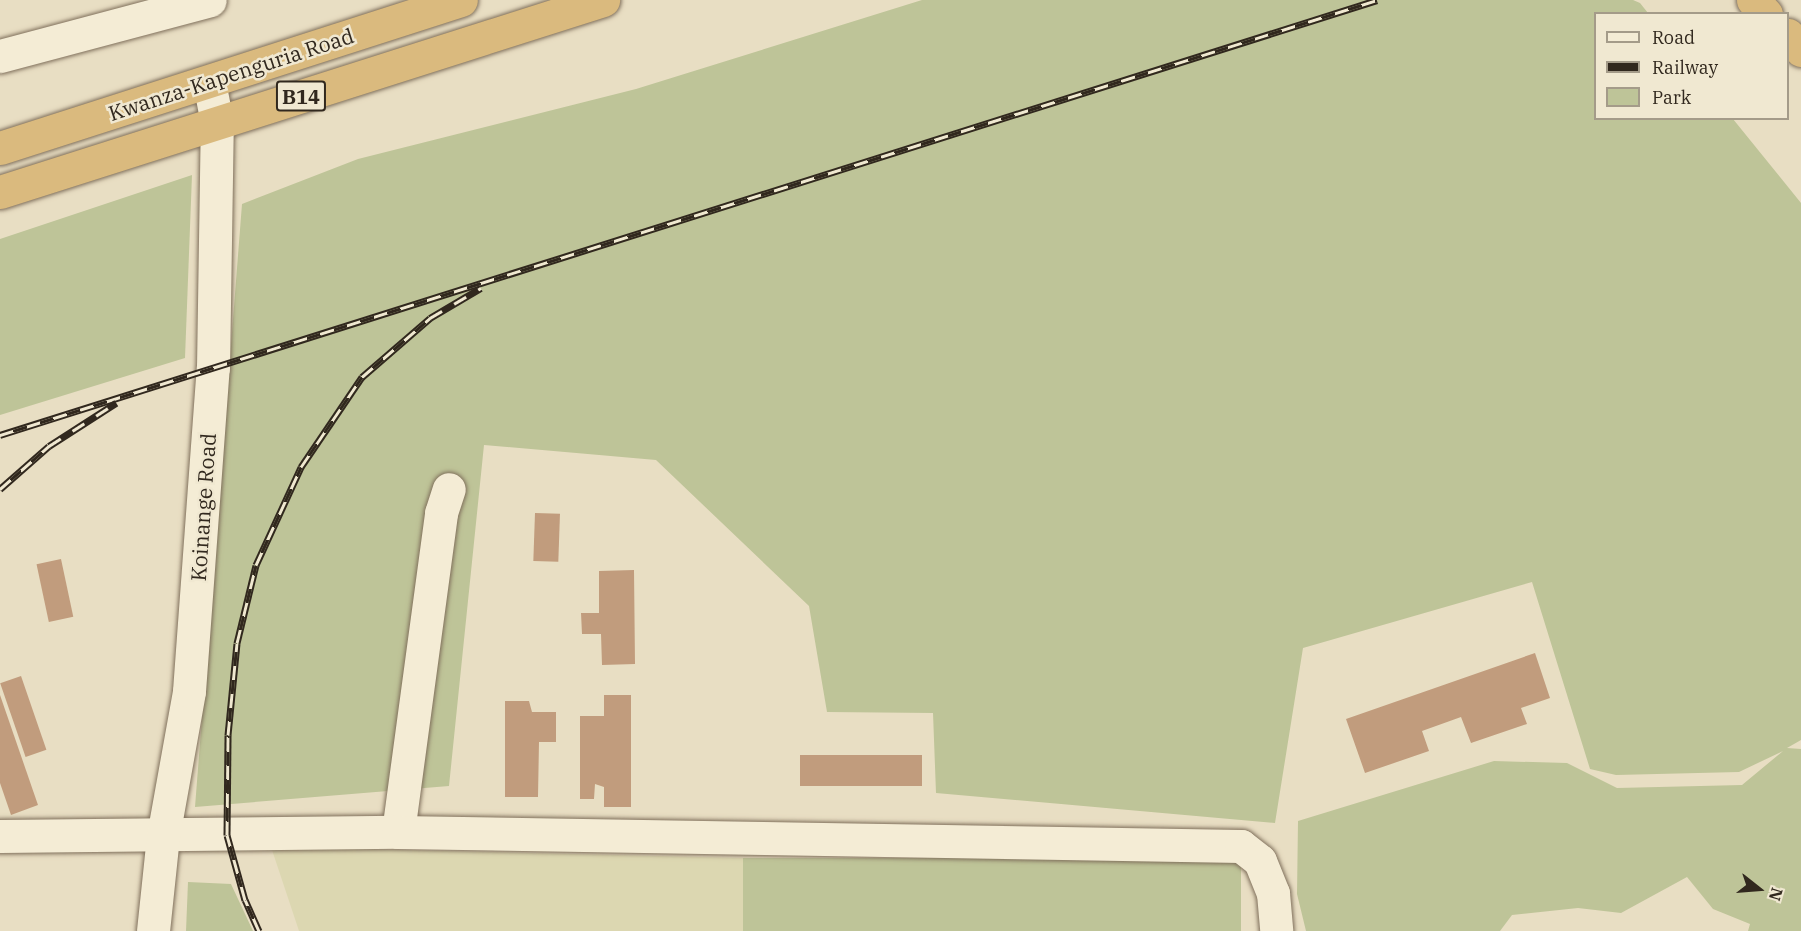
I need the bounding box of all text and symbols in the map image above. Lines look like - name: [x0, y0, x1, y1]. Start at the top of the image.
- legend: [1594, 12, 1789, 120]
- street label: Kwanza-Kapenguria Road: [105, 22, 357, 126]
- text: Road: [1652, 26, 1695, 49]
- text: Railway: [1652, 56, 1718, 79]
- road number: B14: [276, 79, 326, 113]
- text: Park: [1652, 86, 1691, 109]
- street label: Koinange Road: [185, 432, 221, 582]
- north arrow: [1729, 859, 1789, 919]
- text: N: [1765, 885, 1788, 903]

